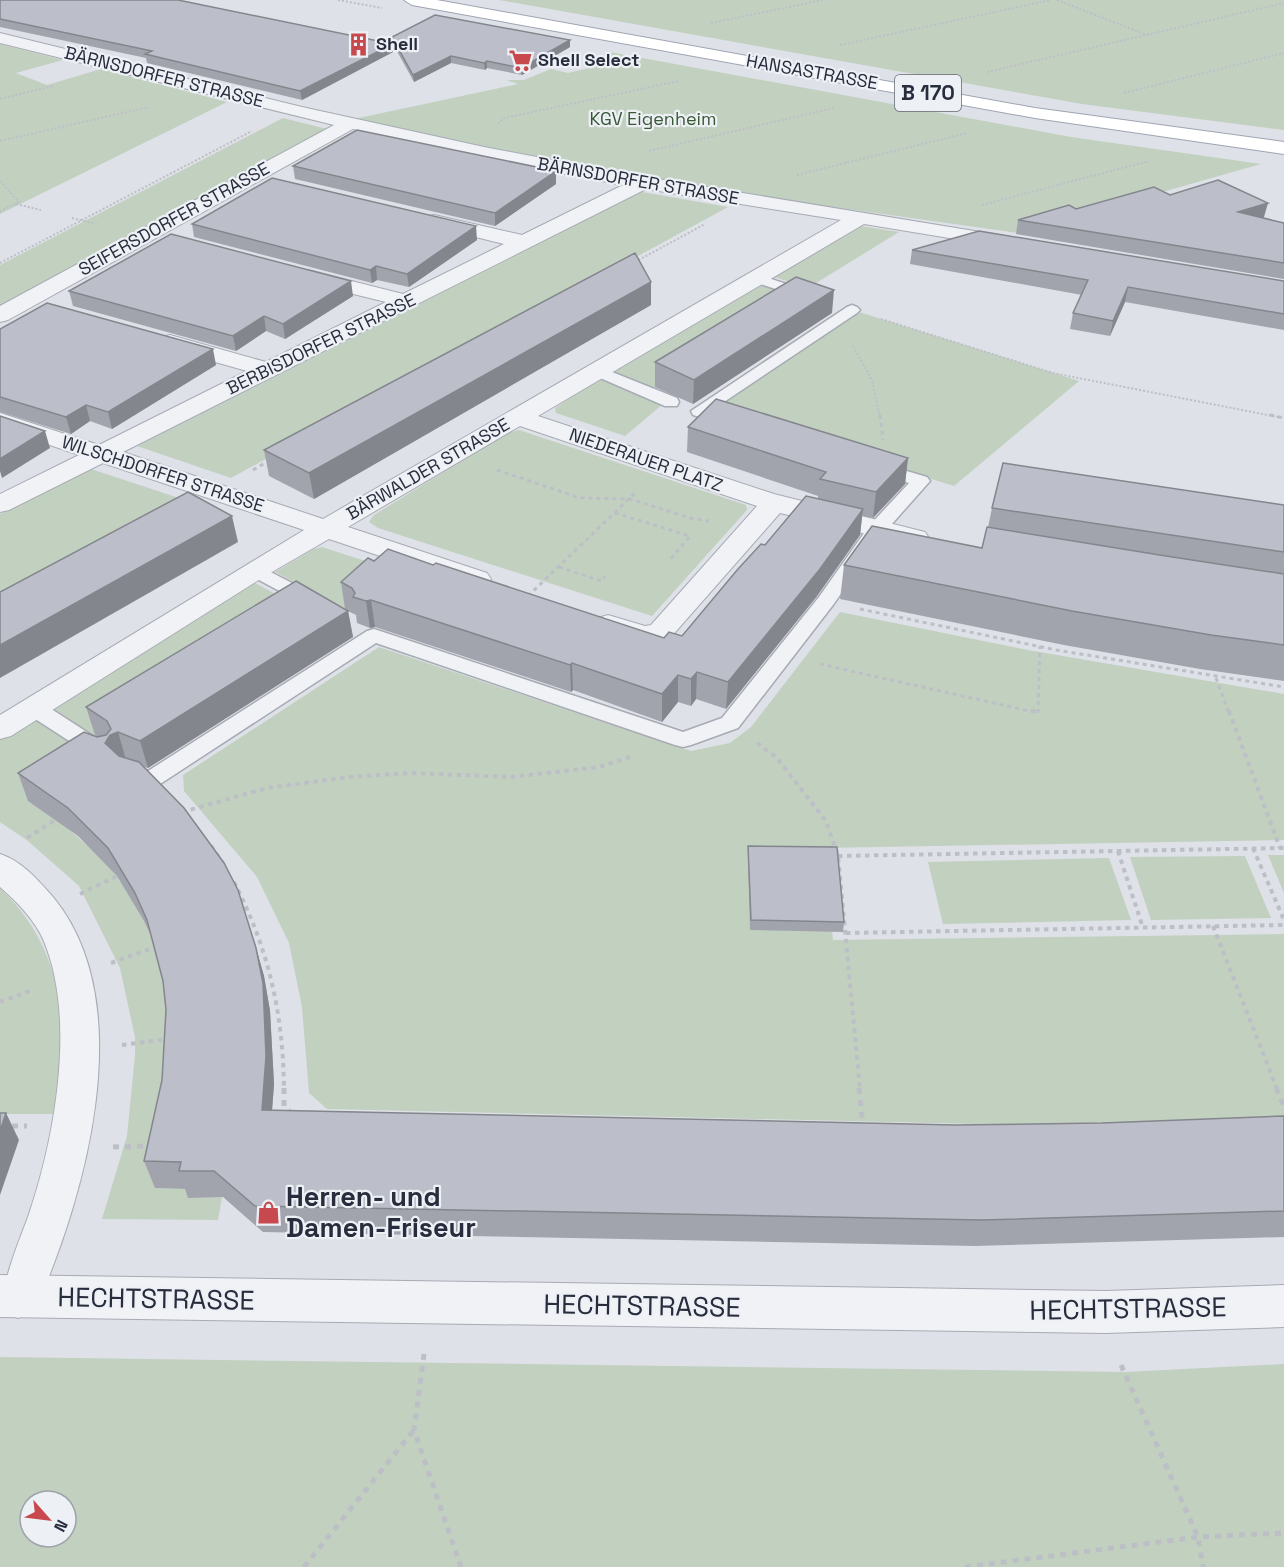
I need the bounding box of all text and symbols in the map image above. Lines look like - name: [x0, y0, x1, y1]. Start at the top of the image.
- building icon: Shell: [345, 31, 371, 57]
- place label: Shell: [376, 32, 418, 55]
- street label: BÄRNSDORFER STRASSE: [62, 41, 266, 112]
- supermarket icon: Shell Select: [507, 47, 533, 73]
- place label: Shell Select: [538, 48, 639, 71]
- street label: HANSASTRASSE: [744, 49, 880, 94]
- road number: B 170: [895, 75, 961, 111]
- park label: KGV Eigenheim: [590, 107, 716, 130]
- street label: BÄRNSDORFER STRASSE: [535, 151, 741, 210]
- street label: SEIFERSDORFER STRASSE: [74, 156, 273, 281]
- street label: BERBISDORFER STRASSE: [222, 288, 419, 399]
- street label: BÄRWALDER STRASSE: [342, 412, 514, 525]
- street label: NIEDERAUER PLATZ: [566, 422, 726, 497]
- street label: WILSCHDORFER STRASSE: [59, 430, 267, 517]
- place label: Herren- und Damen-Friseur: [286, 1179, 476, 1245]
- shop icon: Herren- und Damen-Friseur: [255, 1200, 281, 1226]
- street label: HECHTSTRASSE: [57, 1279, 255, 1318]
- street label: HECHTSTRASSE: [543, 1286, 741, 1325]
- street label: HECHTSTRASSE: [1029, 1289, 1227, 1328]
- north arrow: [18, 1489, 78, 1549]
- text: N: [49, 1516, 73, 1535]

